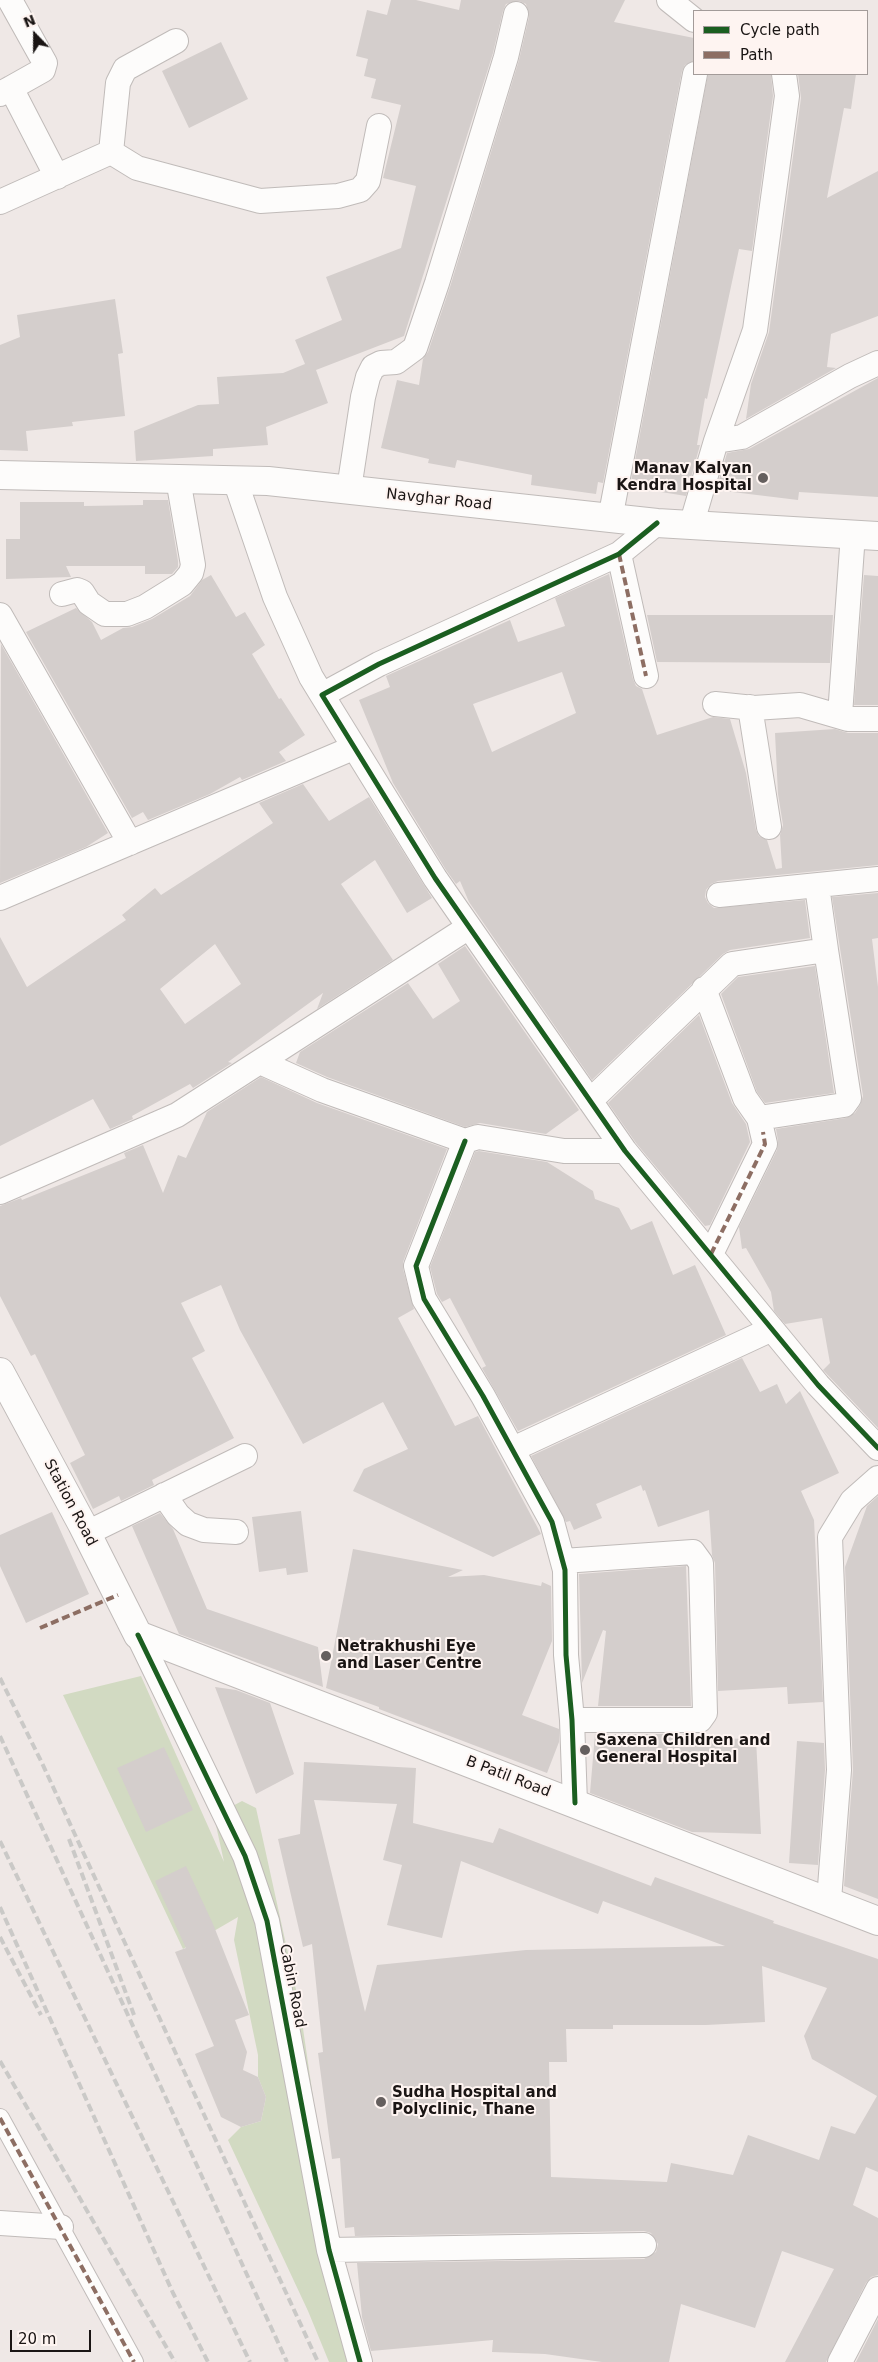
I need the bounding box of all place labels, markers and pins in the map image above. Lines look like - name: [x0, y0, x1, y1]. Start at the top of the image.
- place label: Manav Kalyan Kendra Hospital: [616, 460, 752, 495]
- marker: Manav Kalyan Kendra Hospital: [756, 471, 770, 485]
- place label: Netrakhushi Eye and Laser Centre: [337, 1638, 482, 1673]
- marker: Netrakhushi Eye and Laser Centre: [319, 1649, 333, 1663]
- place label: Saxena Children and General Hospital: [596, 1732, 771, 1767]
- marker: Saxena Children and General Hospital: [578, 1743, 592, 1757]
- place label: Sudha Hospital and Polyclinic, Thane: [392, 2084, 557, 2119]
- marker: Sudha Hospital and Polyclinic, Thane: [374, 2095, 388, 2109]

